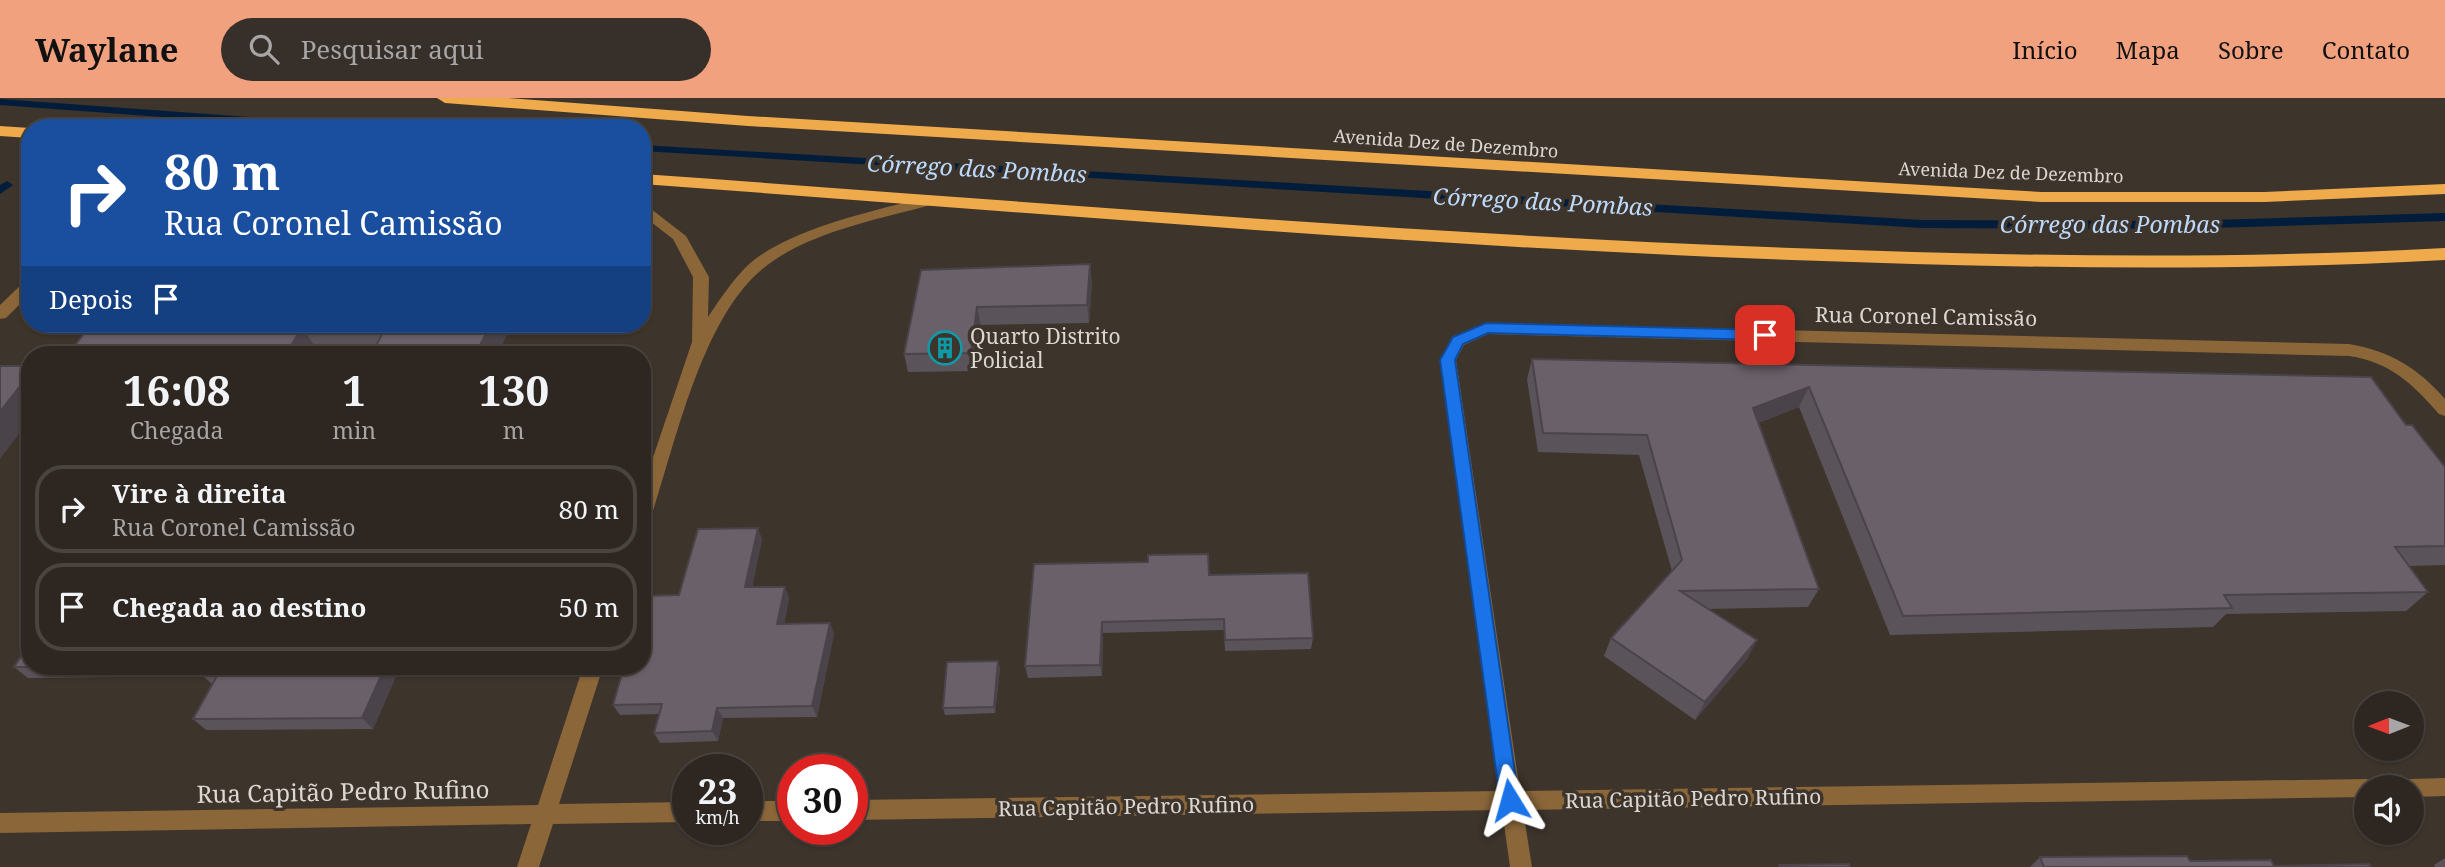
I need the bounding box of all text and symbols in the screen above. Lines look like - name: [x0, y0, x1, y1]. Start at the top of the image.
- search box: [221, 18, 711, 81]
- text: Waylane: [35, 27, 179, 72]
- icon: search: [245, 30, 283, 68]
- text: Pesquisar aqui: [301, 31, 484, 67]
- text: Início: [2012, 33, 2078, 66]
- text: Mapa: [2116, 33, 2180, 66]
- text: Sobre: [2218, 33, 2284, 66]
- text: Contato: [2322, 33, 2410, 66]
- street label: Avenida Dez de Dezembro: [1333, 123, 1559, 163]
- text: 80 m: [164, 138, 280, 204]
- water label: Córrego das Pombas: [866, 146, 1088, 190]
- icon: right: [49, 147, 140, 238]
- street label: Avenida Dez de Dezembro: [1898, 156, 2124, 188]
- water label: Córrego das Pombas: [1432, 179, 1654, 223]
- text: Rua Coronel Camissão: [164, 201, 503, 244]
- water label: Córrego das Pombas: [2000, 208, 2220, 240]
- icon: arrive: [147, 280, 185, 318]
- text: Depois: [49, 281, 133, 317]
- street label: Rua Coronel Camissão: [1815, 300, 2037, 332]
- pin: [1735, 305, 1795, 365]
- icon: arrive: [1746, 316, 1784, 354]
- place label: Quarto Distrito Policial: [970, 322, 1121, 374]
- building icon: Quarto Distrito Policial: [926, 329, 964, 367]
- text: 16:08: [123, 361, 230, 418]
- text: 1: [342, 361, 366, 418]
- text: 130: [478, 361, 549, 418]
- text: Chegada: [130, 414, 223, 446]
- text: min: [332, 414, 376, 446]
- text: m: [503, 414, 524, 446]
- text: Vire à direita: [112, 475, 287, 511]
- icon: right: [53, 490, 91, 528]
- text: 80 m: [559, 491, 619, 527]
- text: Rua Coronel Camissão: [112, 511, 356, 543]
- icon: arrive: [53, 588, 91, 626]
- text: Chegada ao destino: [112, 589, 367, 625]
- text: 50 m: [559, 589, 619, 625]
- north arrow: [2354, 691, 2424, 761]
- map controls: [2354, 691, 2424, 845]
- speed limit sign: 30: [777, 754, 868, 845]
- position arrow: [1473, 763, 1547, 837]
- text: 23: [698, 767, 737, 814]
- street label: Rua Capitão Pedro Rufino: [196, 772, 490, 810]
- button: sound: [2354, 775, 2424, 845]
- street label: Rua Capitão Pedro Rufino: [1565, 782, 1821, 814]
- street label: Rua Capitão Pedro Rufino: [998, 790, 1254, 822]
- text: km/h: [695, 805, 740, 829]

